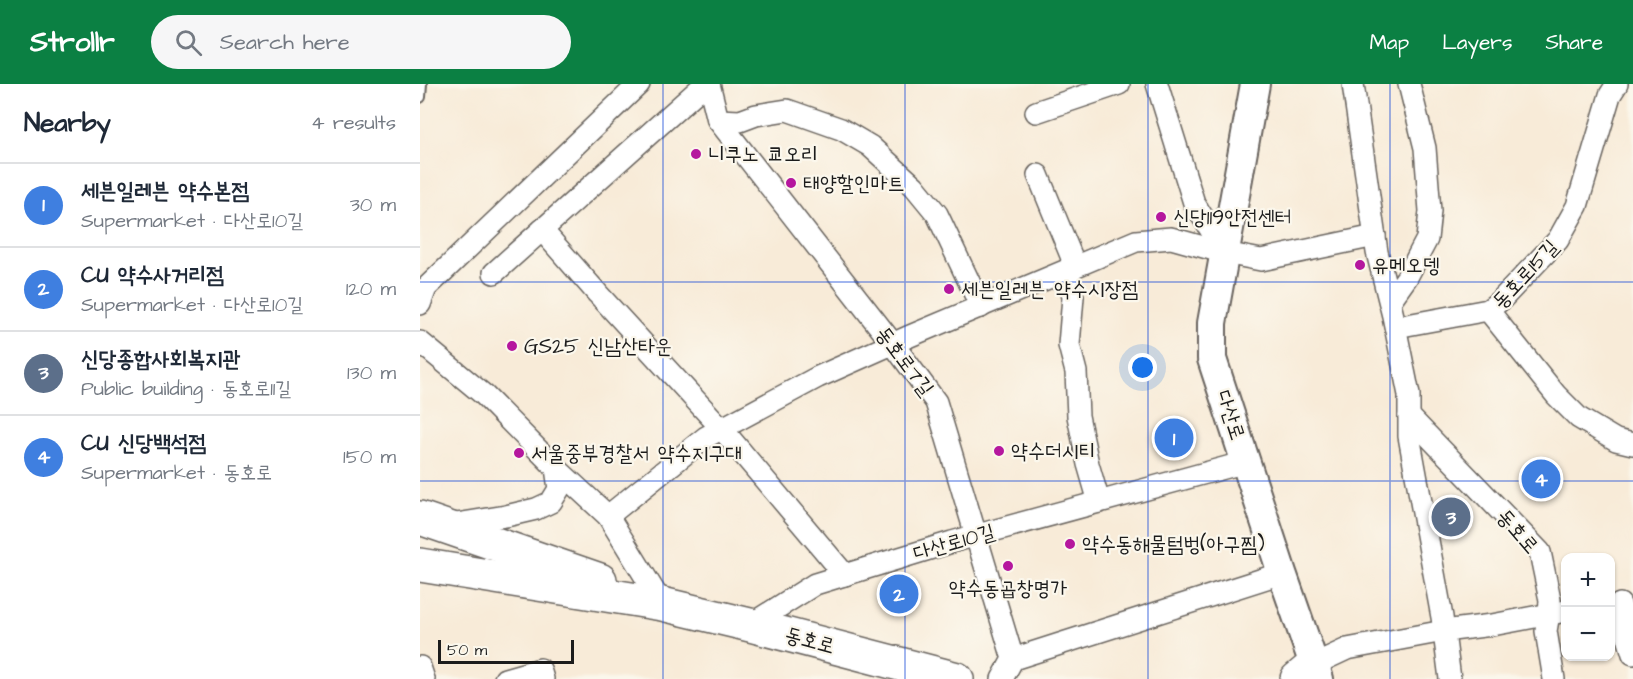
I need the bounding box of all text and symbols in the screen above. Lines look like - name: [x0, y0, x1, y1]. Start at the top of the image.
- search box: [151, 15, 571, 69]
- text: Strollr: [30, 23, 115, 62]
- icon: search: [172, 26, 205, 59]
- text: Search here: [220, 27, 350, 58]
- text: Map: [1369, 28, 1409, 57]
- text: Layers: [1442, 28, 1512, 57]
- text: Share: [1545, 28, 1603, 57]
- text: Nearby: [24, 105, 111, 141]
- text: 4 results: [311, 109, 396, 137]
- place label: 니쿠노 쿄오리: [708, 140, 818, 169]
- marker: 니쿠노 쿄오리: [689, 147, 703, 161]
- place label: 태양할인마트: [803, 169, 904, 198]
- text: 세븐일레븐 약수본점: [81, 176, 249, 207]
- marker: 태양할인마트: [784, 176, 798, 190]
- text: 1: [42, 191, 45, 219]
- text: 30 m: [350, 191, 396, 219]
- place label: 신당119안전센터: [1173, 203, 1292, 232]
- text: Supermarket · 다산로10길: [81, 207, 303, 235]
- marker: 신당119안전센터: [1154, 210, 1168, 224]
- street label: 동호로15길: [1486, 233, 1565, 315]
- place label: 유메오뎅: [1372, 251, 1440, 280]
- marker: 유메오뎅: [1353, 258, 1367, 272]
- text: CU 약수사거리점: [81, 260, 224, 291]
- text: 2: [38, 275, 49, 303]
- text: 120 m: [346, 275, 396, 303]
- place label: 세븐일레븐 약수시장점: [961, 275, 1138, 304]
- marker: 세븐일레븐 약수시장점: [942, 282, 956, 296]
- text: Supermarket · 다산로10길: [81, 291, 303, 319]
- street label: 동호로7길: [869, 320, 940, 402]
- place label: GS25 신남산타운: [524, 332, 672, 361]
- marker: GS25 신남산타운: [505, 339, 519, 353]
- text: 신당종합사회복지관: [81, 344, 240, 375]
- your location: [1128, 353, 1157, 382]
- text: 3: [38, 359, 49, 387]
- text: 130 m: [347, 359, 396, 387]
- text: Public building · 동호로11길: [81, 375, 291, 403]
- street label: 다산로: [1209, 387, 1252, 444]
- pin: 1: [1154, 416, 1194, 460]
- text: CU 신당백석점: [81, 428, 206, 459]
- place label: 약수더시티: [1011, 437, 1096, 466]
- place label: 서울중부경찰서 약수지구대: [531, 439, 742, 468]
- text: 4: [37, 443, 50, 471]
- text: 150 m: [343, 443, 396, 471]
- marker: 약수더시티: [992, 444, 1006, 458]
- marker: 서울중부경찰서 약수지구대: [512, 446, 526, 460]
- pin: 4: [1522, 456, 1560, 502]
- text: Supermarket · 동호로: [81, 459, 272, 487]
- pin: 3: [1432, 494, 1470, 540]
- street label: 동호로: [1490, 503, 1545, 560]
- street label: 다산로10길: [910, 517, 998, 568]
- place label: 약수동해물텀벙(아구찜): [1082, 530, 1265, 559]
- marker: 약수동해물텀벙(아구찜): [1063, 537, 1077, 551]
- map controls: [1561, 553, 1615, 661]
- button: +: [1561, 553, 1615, 607]
- marker: 약수동곱창명가: [1001, 559, 1015, 573]
- pin: 2: [880, 572, 918, 616]
- place label: 약수동곱창명가: [949, 574, 1067, 603]
- button: −: [1561, 607, 1615, 661]
- street label: 동호로: [782, 620, 838, 661]
- scale bar: [438, 637, 574, 664]
- text: 50 m: [447, 639, 487, 661]

